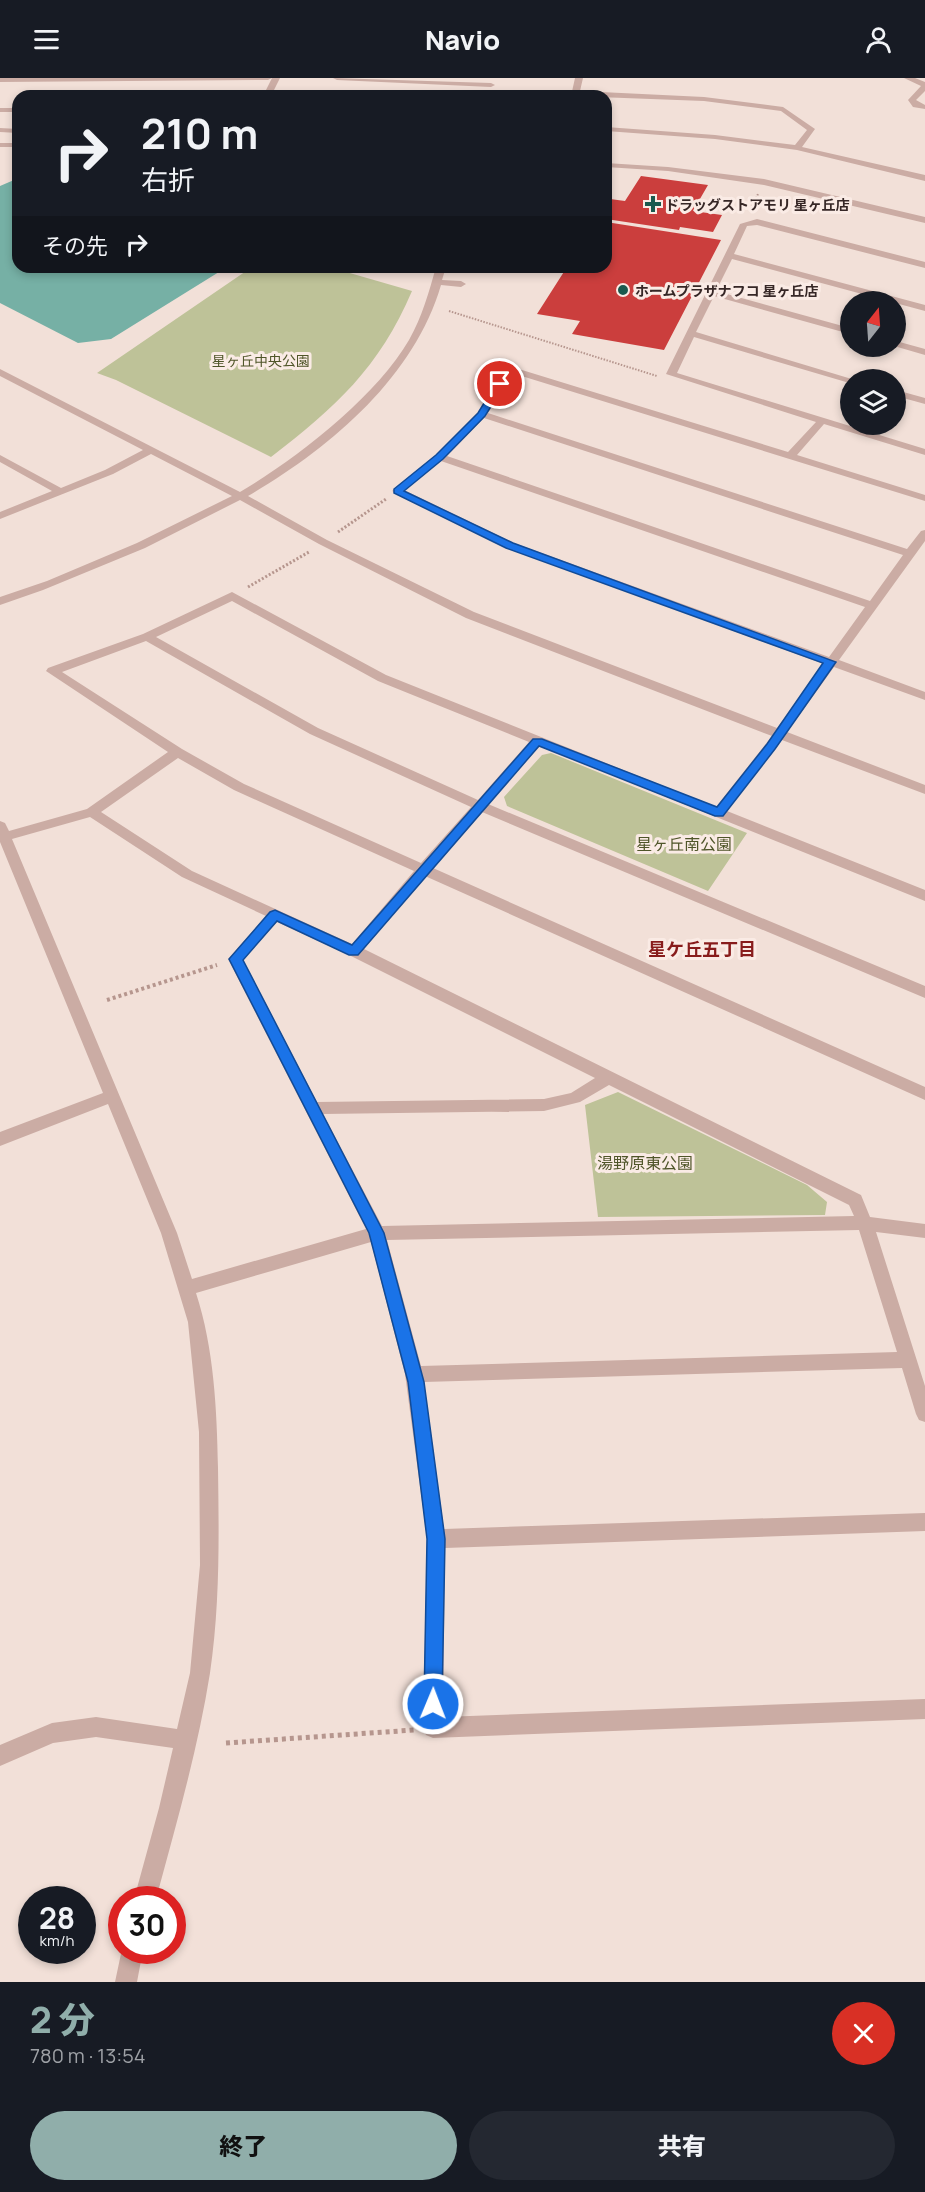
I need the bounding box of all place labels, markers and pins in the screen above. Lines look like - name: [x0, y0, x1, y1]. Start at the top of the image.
- place label: ドラッグストアモリ 星ヶ丘店: [665, 195, 850, 214]
- marker: ドラッグストアモリ 星ヶ丘店: [646, 197, 660, 211]
- place label: ホームプラザナフコ 星ヶ丘店: [635, 281, 819, 300]
- marker: ホームプラザナフコ 星ヶ丘店: [616, 283, 630, 297]
- pin: [474, 358, 525, 409]

